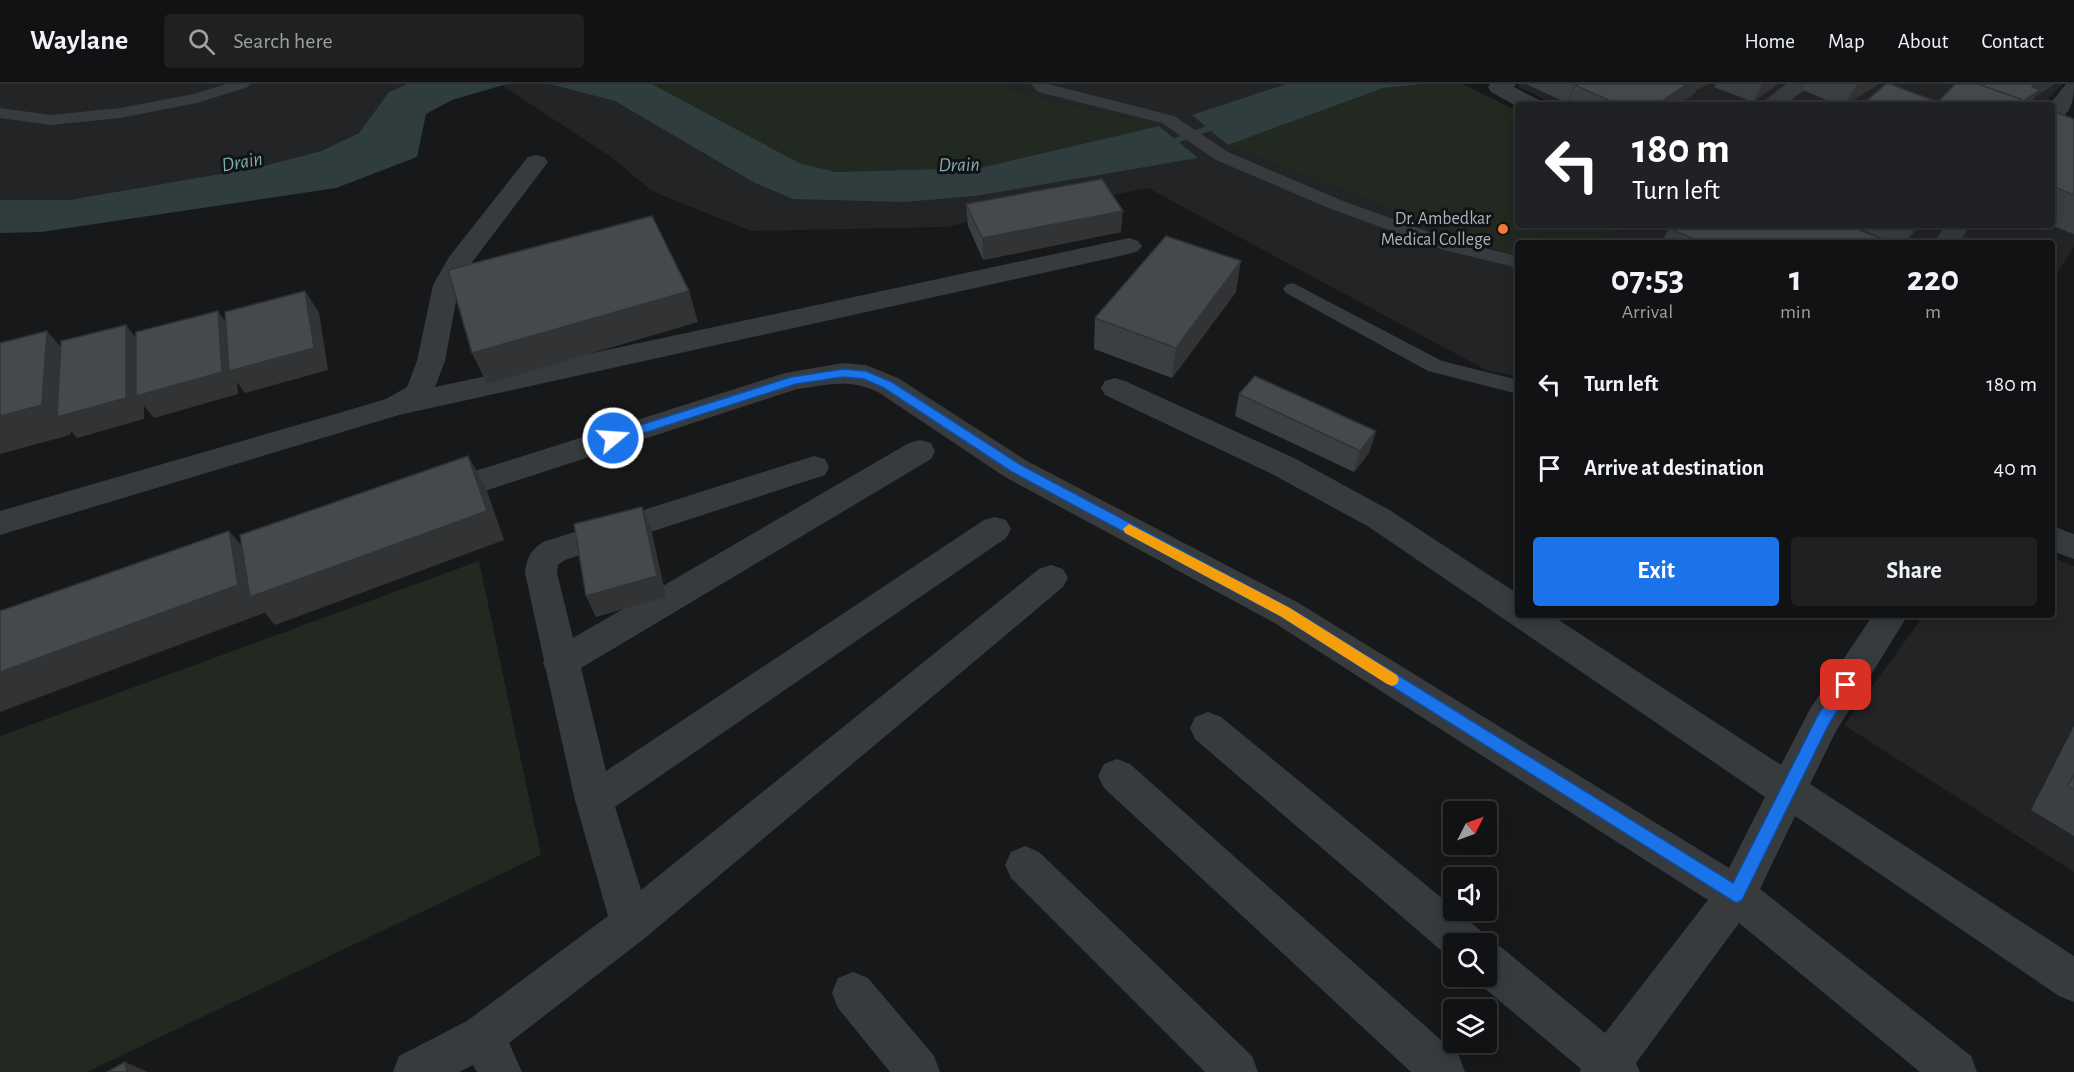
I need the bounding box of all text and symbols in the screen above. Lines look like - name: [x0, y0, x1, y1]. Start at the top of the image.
- search box: [164, 14, 584, 68]
- icon: search: [185, 25, 218, 58]
- text: Waylane: [30, 27, 128, 55]
- text: Search here: [233, 30, 333, 52]
- text: Home: [1744, 31, 1795, 52]
- text: Map: [1828, 31, 1865, 52]
- text: About: [1898, 31, 1948, 52]
- text: Contact: [1981, 31, 2044, 52]
- icon: left: [1533, 126, 1611, 204]
- text: 180 m: [1632, 128, 1730, 170]
- water label: Drain: [220, 149, 264, 175]
- water label: Drain: [938, 155, 980, 175]
- text: Turn left: [1632, 177, 1720, 204]
- place label: Dr. Ambedkar Medical College: [1381, 210, 1491, 249]
- marker: Dr. Ambedkar Medical College: [1496, 222, 1510, 236]
- text: 07:53: [1611, 261, 1684, 297]
- text: 1: [1789, 261, 1802, 297]
- text: 220: [1907, 261, 1959, 297]
- text: Arrival: [1622, 302, 1673, 322]
- text: min: [1780, 302, 1811, 322]
- text: m: [1925, 302, 1941, 322]
- icon: left: [1533, 368, 1566, 401]
- text: Turn left: [1584, 373, 1658, 395]
- text: 180 m: [1986, 373, 2037, 395]
- position arrow: [581, 406, 645, 470]
- icon: arrive: [1533, 452, 1566, 485]
- text: Arrive at destination: [1584, 457, 1764, 479]
- text: 40 m: [1994, 457, 2037, 479]
- button: Exit: [1533, 537, 1779, 606]
- button: Share: [1791, 537, 2037, 606]
- pin: [1820, 659, 1871, 710]
- icon: arrive: [1829, 668, 1862, 701]
- north arrow: [1443, 801, 1497, 855]
- map controls: [1443, 801, 1497, 1053]
- button: sound: [1443, 867, 1497, 921]
- button: search: [1443, 933, 1497, 987]
- button: layers: [1443, 999, 1497, 1053]

